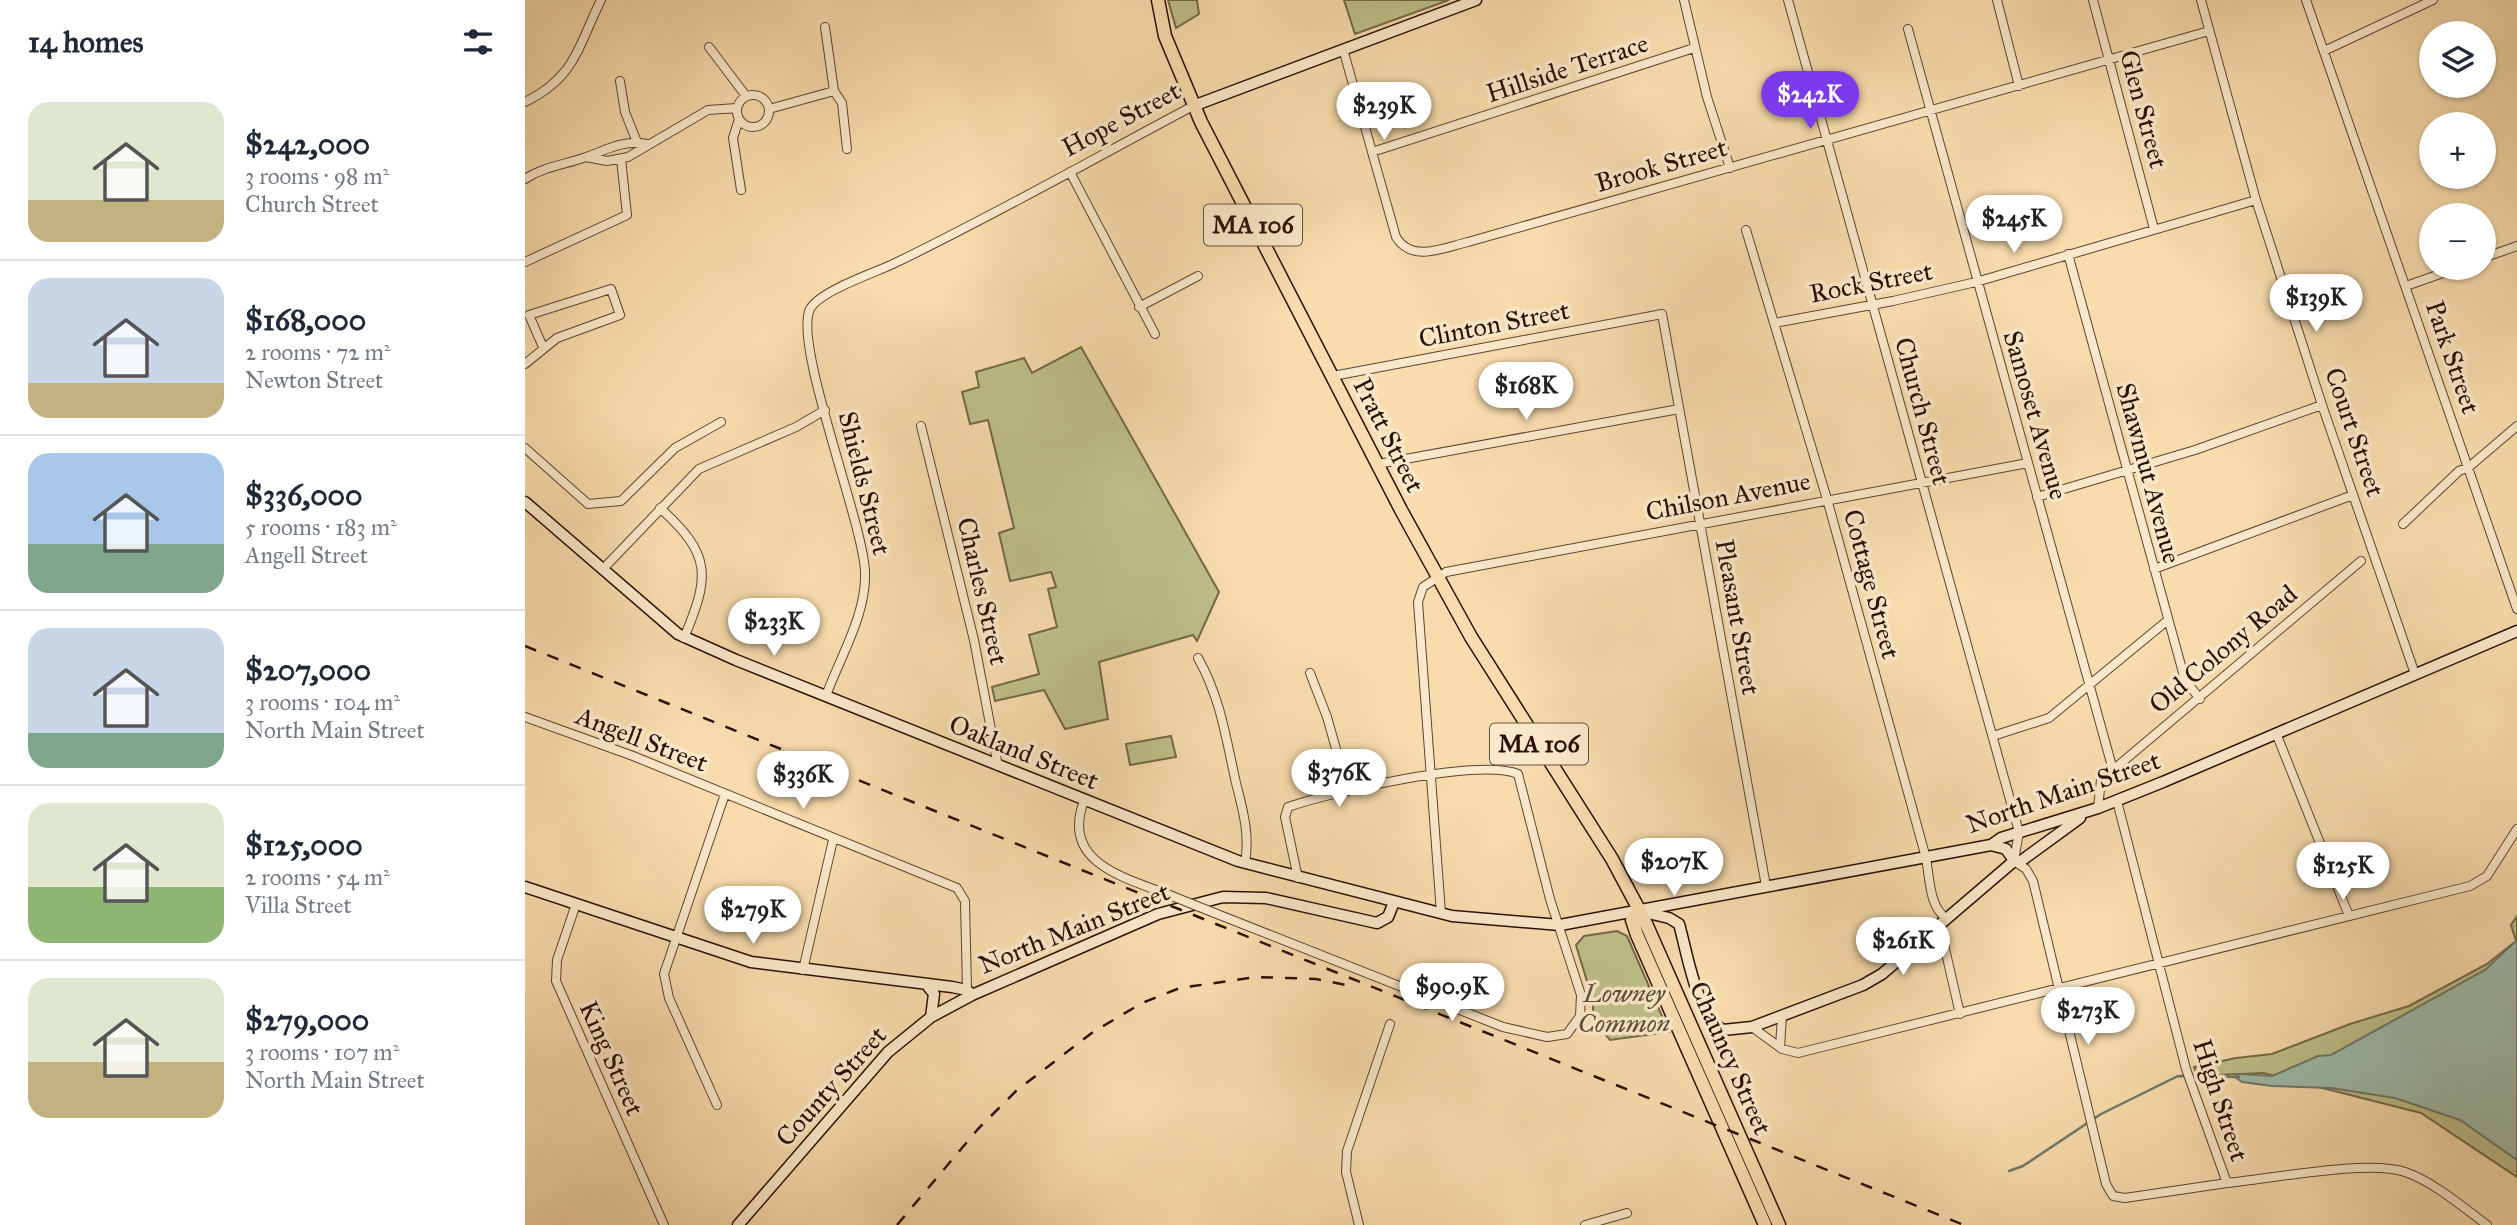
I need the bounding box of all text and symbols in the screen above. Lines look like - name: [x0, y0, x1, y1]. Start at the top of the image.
- map controls: [2419, 21, 2496, 280]
- button: layers: [2419, 21, 2496, 98]
- icon: filters: [459, 23, 497, 61]
- text: 14 homes: [28, 24, 143, 60]
- street label: Hillside Terrace: [1482, 27, 1652, 109]
- street label: Glen Street: [2113, 46, 2175, 172]
- pin: $242K: [1761, 72, 1859, 131]
- street label: Hope Street: [1056, 74, 1186, 164]
- text: $242K: [1777, 80, 1843, 108]
- pin: $239K: [1335, 82, 1433, 142]
- text: $239K: [1352, 91, 1416, 119]
- button: +: [2419, 112, 2496, 189]
- text: $242,000: [245, 126, 370, 162]
- icon: home: [84, 130, 168, 214]
- street label: Brook Street: [1592, 131, 1730, 199]
- text: 3 rooms · 98 m²: [245, 162, 389, 190]
- text: Church Street: [245, 190, 379, 218]
- pin: $245K: [1965, 196, 2063, 255]
- button: −: [2419, 203, 2496, 280]
- text: $245K: [1982, 204, 2046, 232]
- road number: MA 106: [1204, 205, 1302, 246]
- street label: Rock Street: [1807, 254, 1935, 310]
- pin: $139K: [2267, 274, 2365, 334]
- text: $139K: [2286, 283, 2346, 311]
- street label: Clinton Street: [1416, 294, 1572, 354]
- street label: Park Street: [2419, 296, 2487, 418]
- text: $168,000: [245, 302, 366, 338]
- icon: home: [84, 306, 168, 390]
- street label: Samoset Avenue: [1997, 327, 2075, 503]
- street label: Church Street: [1888, 334, 1958, 488]
- text: 2 rooms · 72 m²: [245, 338, 390, 366]
- pin: $168K: [1477, 362, 1575, 422]
- street label: Court Street: [2318, 363, 2392, 501]
- text: Newton Street: [245, 366, 383, 394]
- text: $168K: [1494, 371, 1558, 399]
- street label: Pratt Street: [1347, 372, 1431, 498]
- street label: Shawmut Avenue: [2110, 379, 2189, 567]
- street label: Shields Street: [832, 408, 898, 558]
- street label: Chilson Avenue: [1643, 464, 1813, 528]
- text: $336,000: [245, 477, 363, 513]
- icon: home: [84, 481, 168, 565]
- street label: Cottage Street: [1837, 506, 1907, 662]
- text: 5 rooms · 183 m²: [245, 513, 397, 541]
- street label: Charles Street: [951, 514, 1015, 668]
- street label: Pleasant Street: [1709, 537, 1767, 697]
- text: Angell Street: [245, 541, 368, 569]
- street label: Old Colony Road: [2142, 578, 2304, 720]
- pin: $233K: [725, 598, 823, 658]
- text: $233K: [744, 607, 804, 635]
- text: $207,000: [245, 652, 371, 688]
- icon: home: [84, 656, 168, 740]
- text: 3 rooms · 104 m²: [245, 688, 400, 716]
- street label: Angell Street: [571, 699, 713, 779]
- street label: Oakland Street: [945, 708, 1103, 796]
- text: North Main Street: [245, 716, 425, 744]
- road number: MA 106: [1490, 724, 1588, 764]
- street label: North Main Street: [1962, 744, 2164, 840]
- pin: $376K: [1290, 750, 1388, 809]
- pin: $336K: [754, 752, 852, 811]
- text: $376K: [1307, 758, 1371, 786]
- text: $336K: [773, 760, 833, 788]
- text: $125,000: [245, 827, 363, 863]
- icon: home: [84, 831, 168, 915]
- pin: $207K: [1625, 838, 1723, 898]
- pin: $125K: [2294, 842, 2392, 902]
- text: $207K: [1640, 847, 1708, 875]
- text: $125K: [2312, 851, 2374, 879]
- text: 2 rooms · 54 m²: [245, 863, 390, 891]
- street label: North Main Street: [974, 875, 1174, 981]
- pin: $279K: [704, 886, 802, 946]
- text: Villa Street: [245, 891, 352, 919]
- text: $279K: [720, 895, 786, 923]
- pin: $261K: [1854, 918, 1952, 977]
- text: $261K: [1872, 926, 1934, 954]
- pin: $90.9K: [1395, 964, 1509, 1023]
- text: $90.9K: [1416, 972, 1489, 1000]
- street label: Chauncy Street: [1683, 976, 1779, 1140]
- park label: Lowney Common: [1578, 977, 1671, 1039]
- pin: $273K: [2039, 988, 2137, 1047]
- street label: King Street: [573, 996, 651, 1120]
- text: $273K: [2057, 996, 2119, 1024]
- text: $279,000: [245, 1002, 369, 1038]
- icon: home: [84, 1006, 168, 1090]
- street label: County Street: [769, 1019, 893, 1153]
- street label: High Street: [2186, 1035, 2256, 1165]
- text: 3 rooms · 107 m²: [245, 1038, 399, 1066]
- text: North Main Street: [245, 1066, 425, 1094]

